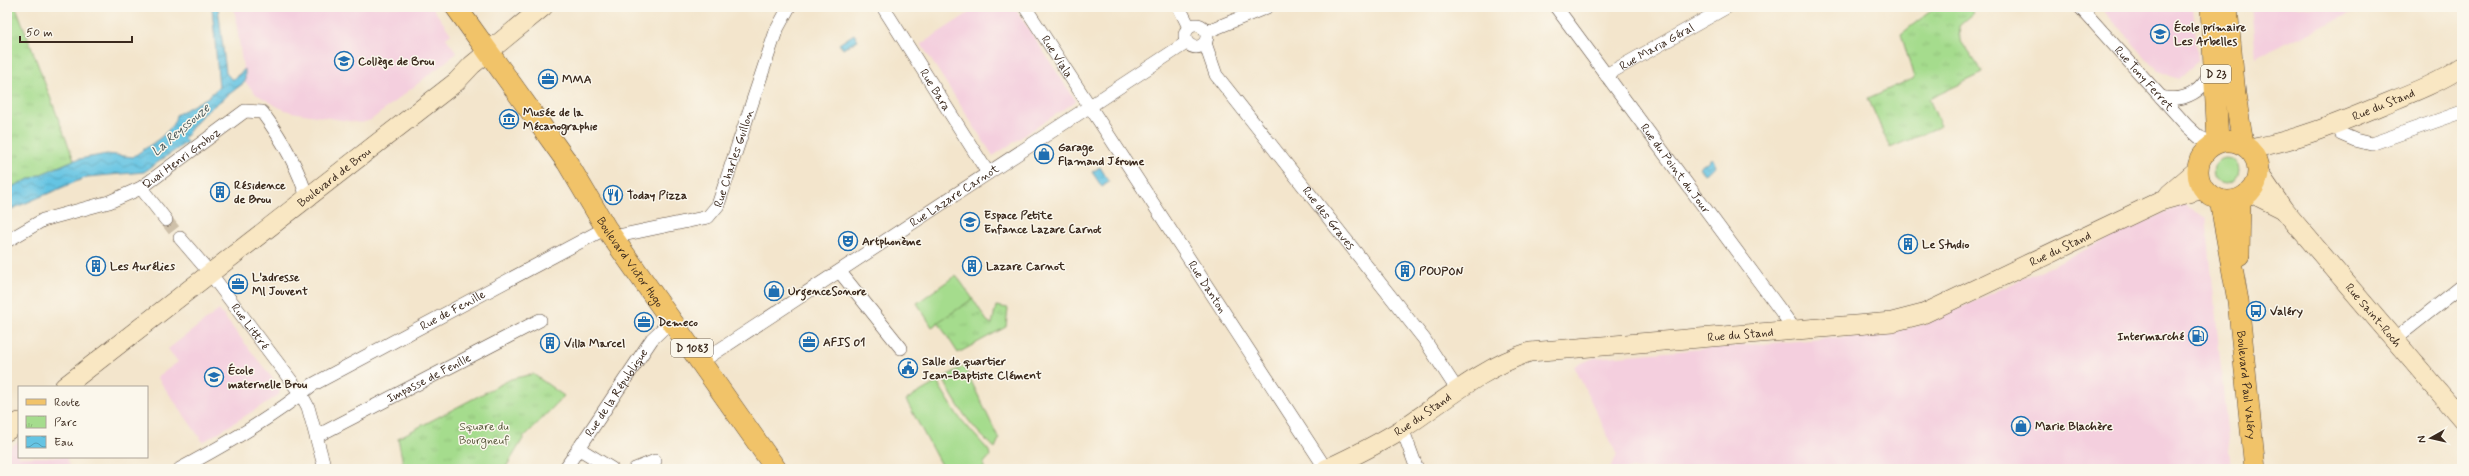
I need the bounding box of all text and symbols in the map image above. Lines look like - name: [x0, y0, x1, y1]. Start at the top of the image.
- scale bar: [20, 18, 132, 44]
- street label: Rue Maria Géral: [1617, 20, 1697, 75]
- place label: École primaire Les Arbelles: [2174, 20, 2247, 50]
- school or university icon: École primaire Les Arbelles: [2149, 23, 2171, 45]
- text: 50 m: [26, 25, 53, 41]
- street label: Rue Viala: [1037, 33, 1076, 81]
- street label: Rue Tony Ferret: [2110, 43, 2177, 115]
- school or university icon: Collège de Brou: [333, 50, 355, 72]
- place label: Collège de Brou: [358, 54, 435, 70]
- road number: D 23: [2201, 65, 2231, 83]
- street label: Rue Bara: [915, 66, 954, 115]
- office icon: MMA: [537, 68, 559, 90]
- place label: MMA: [562, 72, 592, 88]
- street label: Rue du Stand: [2350, 85, 2418, 125]
- water label: La Reyssouze: [148, 99, 215, 160]
- place label: Musée de la Mécanographie: [523, 105, 598, 136]
- street label: Rue Charles Guillon: [711, 107, 758, 210]
- museum icon: Musée de la Mécanographie: [498, 108, 520, 130]
- street label: Rue du Point du Jour: [1636, 121, 1714, 218]
- street label: Quai Henri Groboz: [140, 125, 224, 193]
- place label: Garage Flamand Jérome: [1058, 140, 1145, 170]
- shop icon: Garage Flamand Jérome: [1033, 143, 1055, 165]
- street label: Boulevard de Brou: [295, 144, 375, 211]
- street label: Rue Lazare Carnot: [907, 161, 1002, 231]
- place label: Résidence de Brou: [234, 178, 286, 208]
- building icon: Résidence de Brou: [209, 181, 231, 203]
- restaurant icon: Today Pizza: [602, 184, 624, 206]
- street label: Rue des Graves: [1298, 184, 1358, 254]
- place label: Today Pizza: [627, 188, 687, 204]
- place label: Espace Petite Enfance Lazare Carnot: [984, 208, 1102, 238]
- school or university icon: Espace Petite Enfance Lazare Carnot: [959, 211, 981, 233]
- street label: Boulevard Victor Hugo: [592, 214, 667, 311]
- street label: Rue du Stand: [2027, 228, 2094, 271]
- theatre icon: Artphonème: [837, 230, 859, 252]
- building icon: Le Studio: [1897, 233, 1919, 255]
- place label: Artphonème: [862, 234, 922, 250]
- place label: Le Studio: [1922, 237, 1969, 253]
- building icon: Les Aurélies: [85, 255, 107, 277]
- building icon: Lazare Carnot: [961, 255, 983, 277]
- street label: Rue Danton: [1184, 258, 1229, 317]
- place label: Les Aurélies: [110, 259, 176, 275]
- place label: Lazare Carnot: [986, 259, 1066, 275]
- building icon: POUPON: [1394, 260, 1416, 282]
- place label: POUPON: [1419, 264, 1464, 280]
- place label: L'adresse Ml Jouvent: [252, 270, 308, 300]
- office icon: L'adresse Ml Jouvent: [227, 273, 249, 295]
- shop icon: UrgenceSonore: [763, 280, 785, 302]
- street label: Rue Saint-Roch: [2341, 280, 2405, 351]
- place label: UrgenceSonore: [788, 284, 867, 301]
- street label: Rue de Fenille: [417, 287, 489, 335]
- bus stop icon: Valéry: [2245, 300, 2267, 322]
- street label: Rue Littré: [227, 301, 272, 354]
- place label: Valéry: [2270, 304, 2303, 320]
- office icon: Demeco: [633, 311, 655, 333]
- place label: Demeco: [658, 315, 698, 331]
- street label: Rue du Stand: [1707, 325, 1774, 346]
- fuel station icon: Intermarché: [2187, 325, 2209, 347]
- place label: Intermarché: [2117, 329, 2185, 345]
- street label: Boulevard Paul Valéry: [2232, 330, 2259, 440]
- office icon: AFIS 01: [798, 331, 820, 353]
- building icon: Villa Marcel: [539, 332, 561, 354]
- place label: AFIS 01: [823, 335, 865, 351]
- place label: Villa Marcel: [564, 336, 625, 352]
- road number: D 1083: [671, 339, 713, 357]
- street label: Rue de la République: [582, 346, 652, 440]
- street label: Impasse de Fenille: [384, 350, 474, 407]
- place label: Salle de quartier Jean-Baptiste Clément: [922, 354, 1042, 384]
- public building icon: Salle de quartier Jean-Baptiste Clément: [897, 357, 919, 379]
- place label: École maternelle Brou: [228, 363, 308, 393]
- school or university icon: École maternelle Brou: [203, 366, 225, 388]
- legend: [18, 386, 148, 458]
- street label: Rue du Stand: [1392, 390, 1455, 441]
- text: Route: [54, 395, 80, 411]
- text: Parc: [54, 415, 77, 431]
- shop icon: Marie Blachère: [2010, 415, 2032, 437]
- north arrow: [2411, 418, 2451, 458]
- park label: Square du Bourgneuf: [459, 419, 509, 449]
- place label: Marie Blachère: [2035, 419, 2113, 435]
- text: Eau: [54, 435, 74, 451]
- text: N: [2415, 435, 2430, 444]

